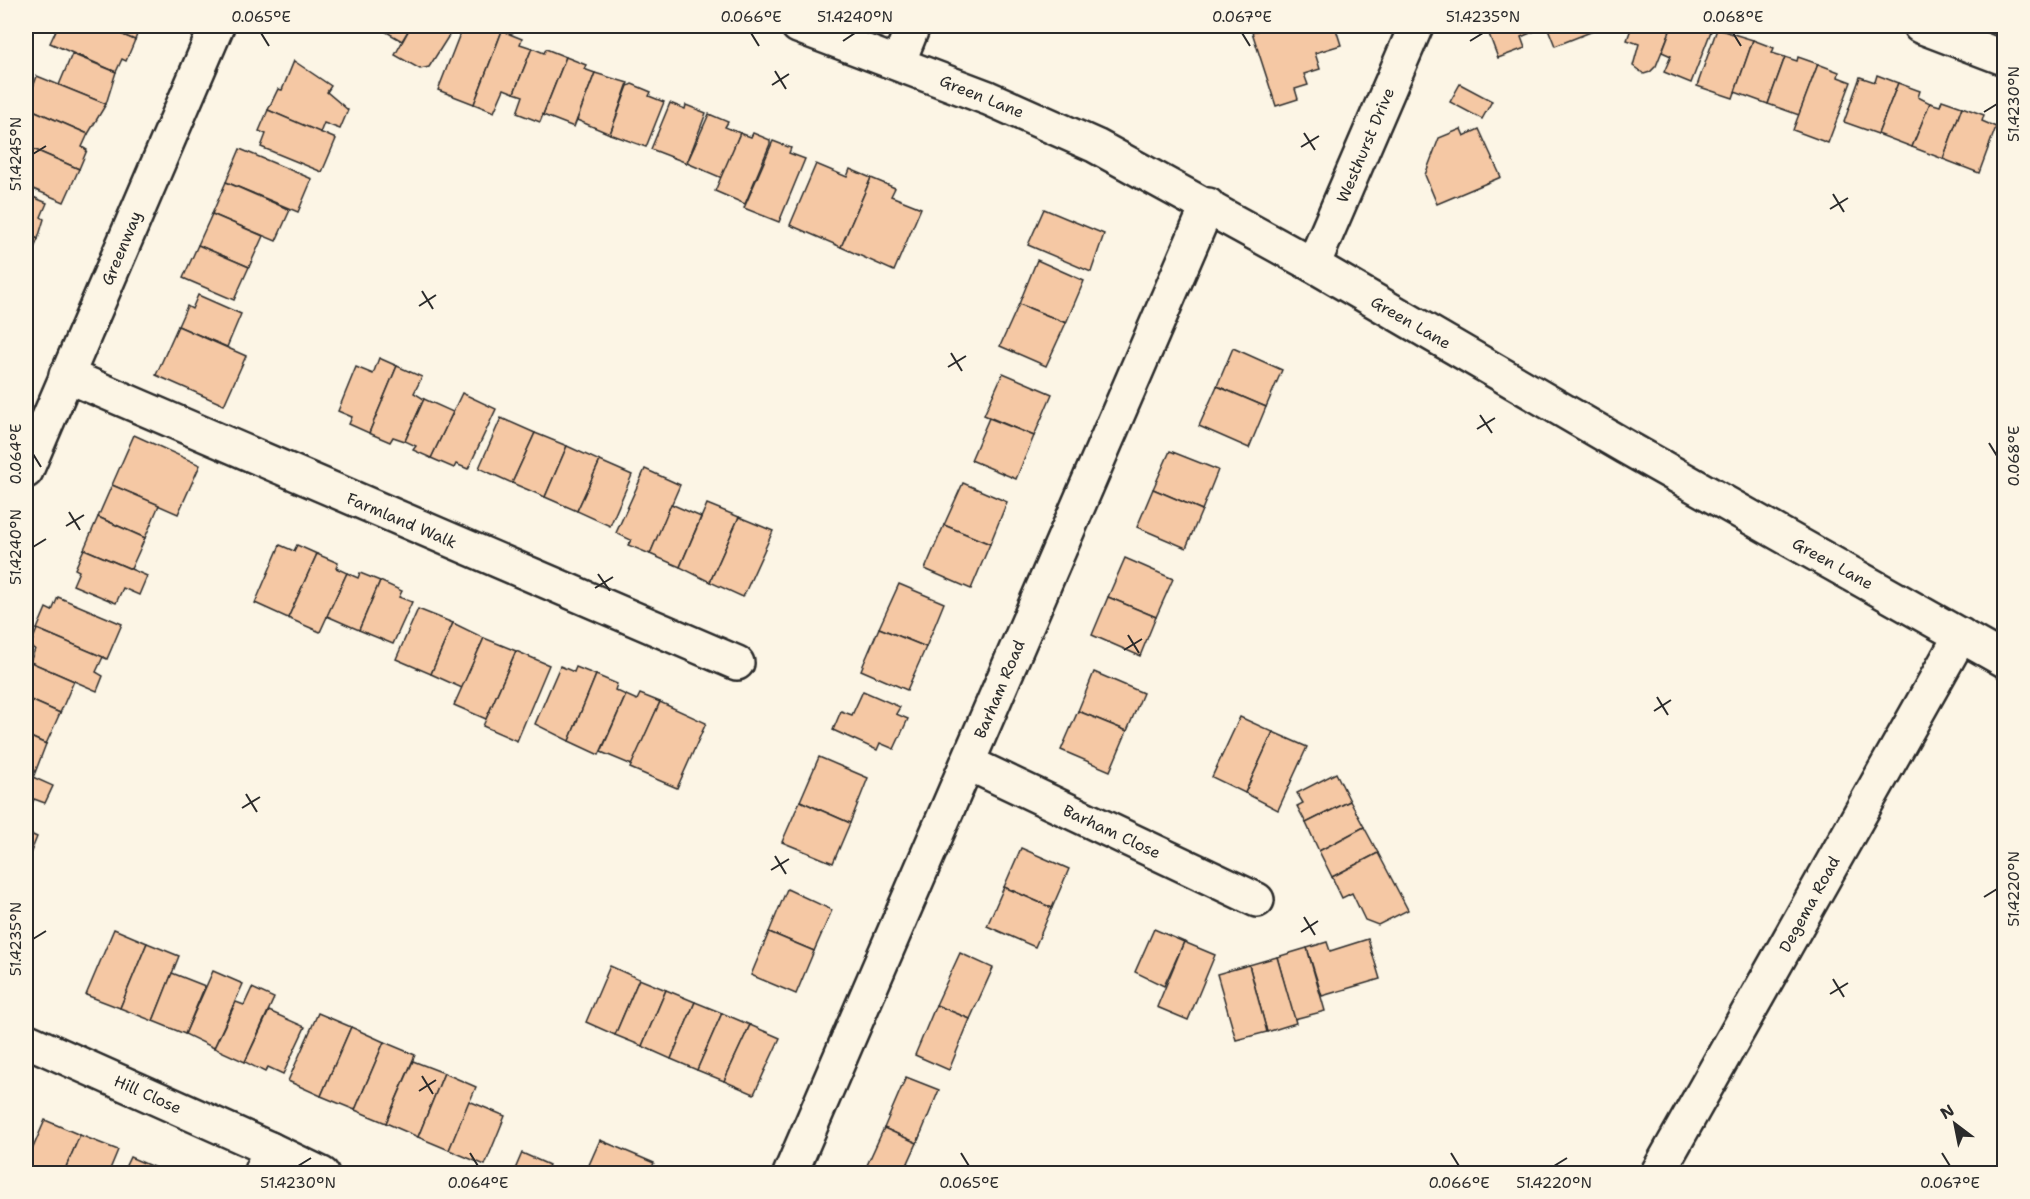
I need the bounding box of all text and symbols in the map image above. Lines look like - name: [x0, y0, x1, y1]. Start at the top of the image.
- text: 0.065°E: [231, 7, 291, 27]
- text: 0.066°E: [720, 7, 782, 27]
- text: 51.4240°N: [817, 7, 893, 27]
- text: 0.067°E: [1212, 7, 1272, 27]
- text: 51.4235°N: [1446, 7, 1520, 27]
- text: 0.068°E: [1703, 7, 1763, 27]
- text: 51.4230°N: [2004, 66, 2024, 142]
- street label: Green Lane: [937, 70, 1027, 123]
- street label: Westhurst Drive: [1332, 84, 1399, 206]
- text: 51.4245°N: [6, 117, 26, 191]
- street label: Greenway: [96, 208, 147, 289]
- street label: Green Lane: [1367, 291, 1455, 354]
- text: 0.064°E: [6, 424, 26, 484]
- text: 0.068°E: [2004, 426, 2024, 486]
- street label: Farmland Walk: [344, 488, 460, 553]
- text: 51.4240°N: [6, 509, 26, 585]
- street label: Green Lane: [1789, 533, 1877, 594]
- street label: Barham Road: [969, 637, 1030, 742]
- street label: Barham Close: [1060, 800, 1164, 863]
- text: 51.4220°N: [2004, 851, 2024, 927]
- street label: Degema Road: [1774, 852, 1845, 956]
- text: 51.4235°N: [6, 902, 26, 976]
- street label: Hill Close: [111, 1070, 185, 1119]
- north arrow: [1925, 1094, 1985, 1154]
- text: N: [1936, 1099, 1958, 1124]
- text: 51.4230°N: [260, 1173, 336, 1193]
- text: 0.064°E: [448, 1173, 508, 1193]
- text: 0.065°E: [939, 1173, 999, 1193]
- text: 0.066°E: [1428, 1173, 1490, 1193]
- text: 51.4220°N: [1516, 1173, 1592, 1193]
- text: 0.067°E: [1920, 1173, 1980, 1193]

